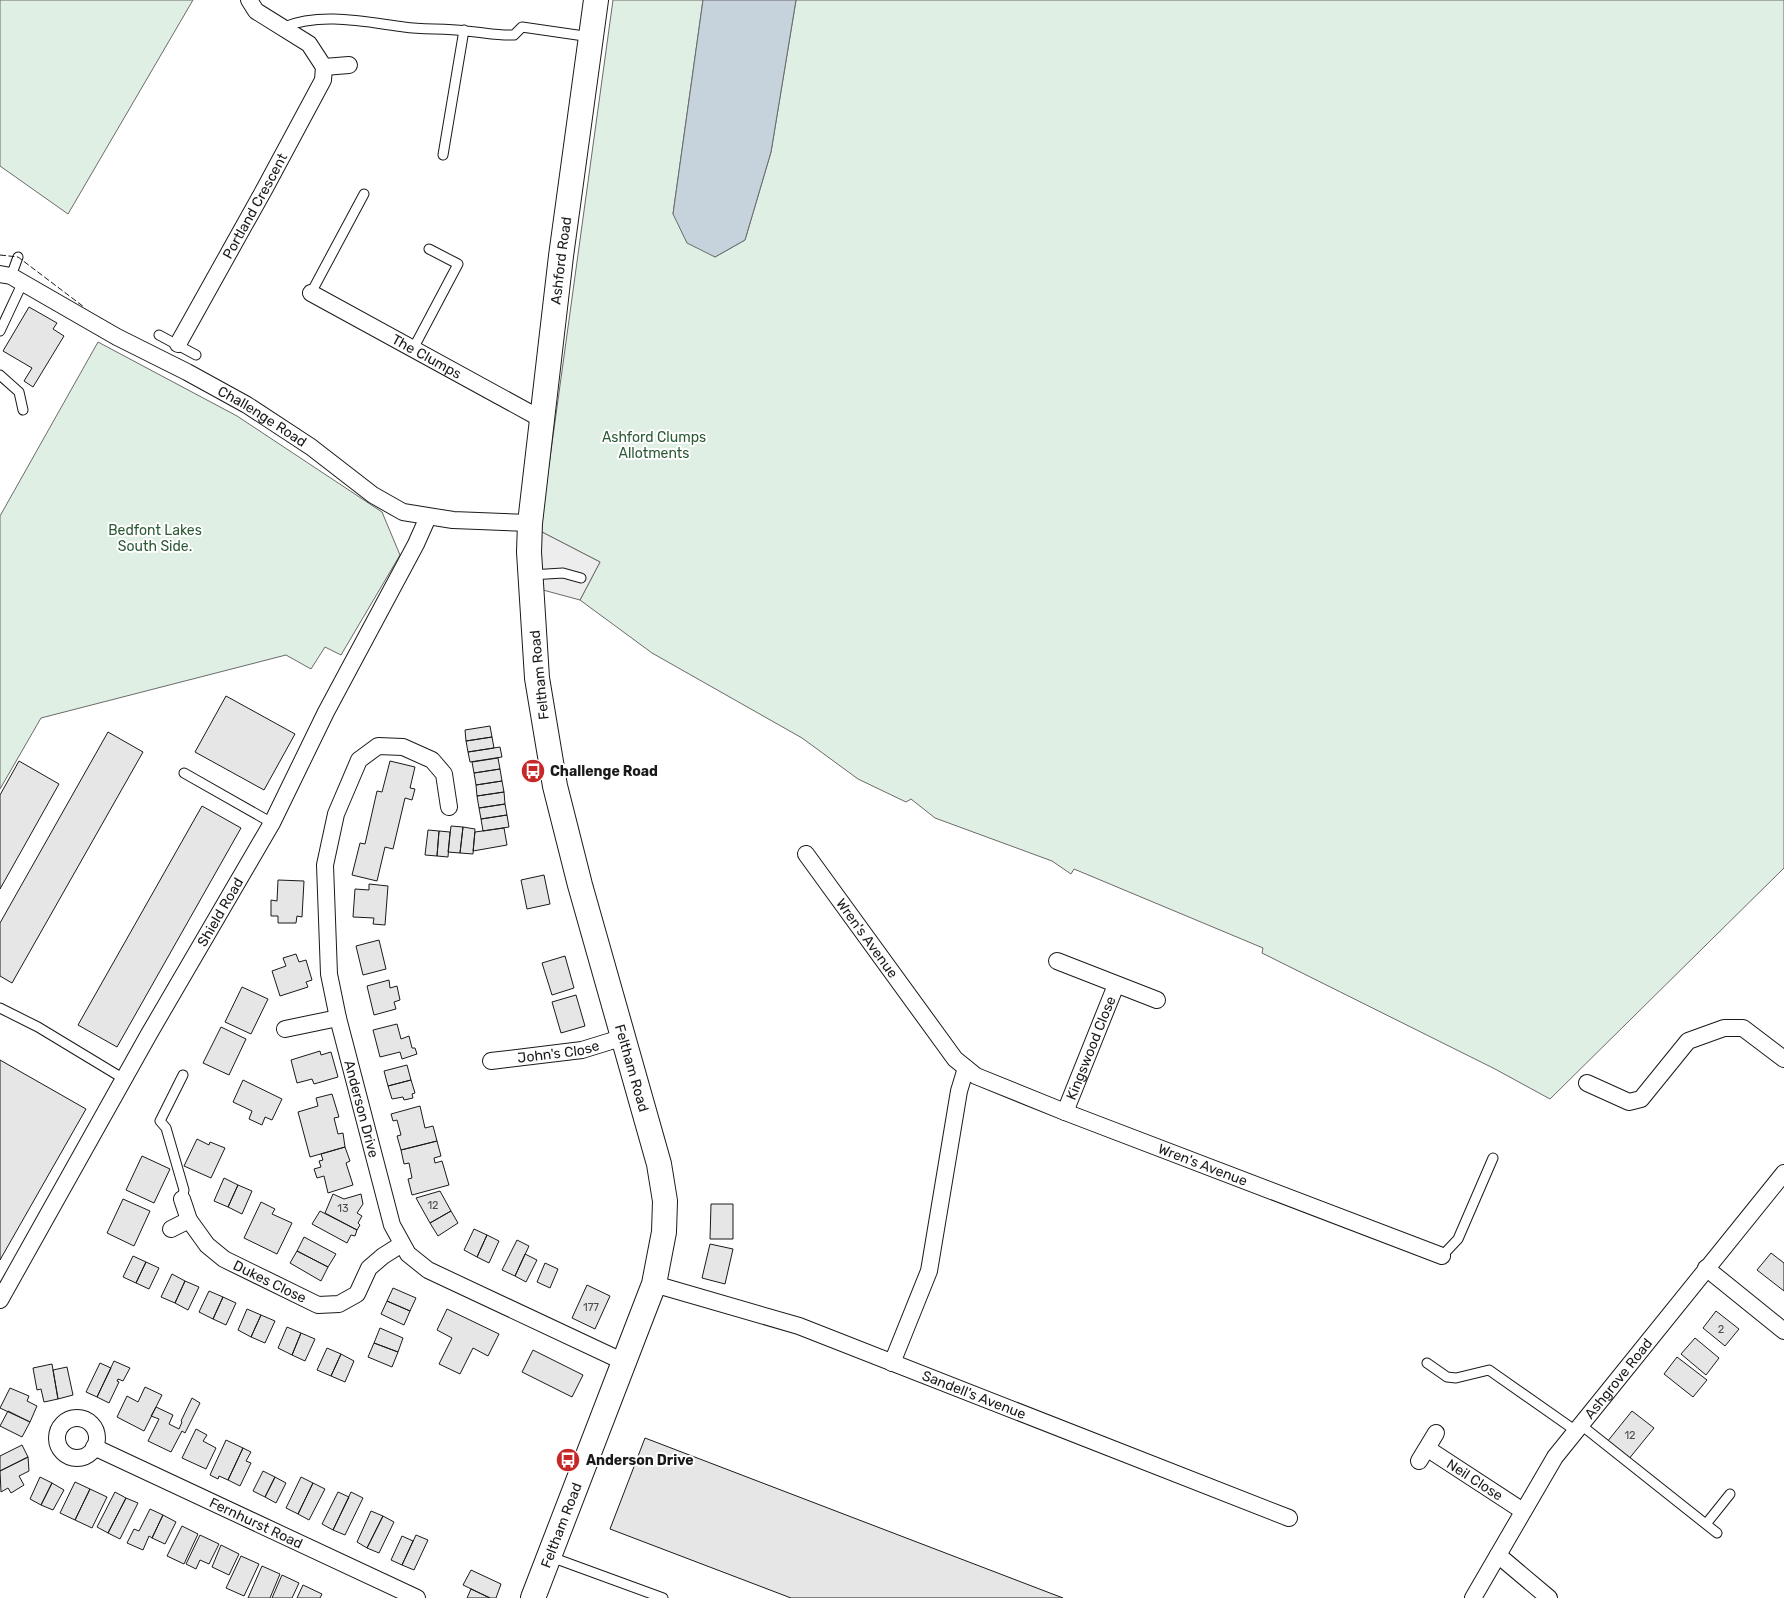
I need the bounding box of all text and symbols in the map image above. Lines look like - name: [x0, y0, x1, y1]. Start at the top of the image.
- street label: Portland Crescent: [219, 150, 291, 262]
- street label: Ashford Road: [547, 216, 575, 306]
- street label: The Clumps: [389, 331, 464, 383]
- street label: Challenge Road: [215, 383, 310, 451]
- park label: Ashford Clumps Allotments: [602, 429, 706, 462]
- park label: Bedfont Lakes South Side.: [108, 522, 202, 555]
- street label: Feltham Road: [526, 629, 553, 721]
- bus stop icon: Challenge Road: [520, 758, 546, 784]
- place label: Challenge Road: [550, 763, 658, 780]
- street label: Shield Road: [194, 875, 247, 950]
- street label: Wren's Avenue: [832, 895, 901, 982]
- street label: Kingswood Close: [1063, 994, 1120, 1103]
- street label: Feltham Road: [611, 1023, 652, 1114]
- street label: John's Close: [517, 1037, 602, 1067]
- street label: Anderson Drive: [340, 1058, 382, 1160]
- street label: Wren's Avenue: [1156, 1140, 1250, 1190]
- house number: 12: [427, 1199, 439, 1212]
- house number: 13: [337, 1202, 349, 1215]
- street label: Dukes Close: [230, 1257, 309, 1307]
- house number: 177: [583, 1301, 599, 1314]
- house number: 2: [1718, 1323, 1724, 1336]
- street label: Ashgrove Road: [1581, 1335, 1656, 1422]
- street label: Sandell's Avenue: [920, 1367, 1028, 1423]
- house number: 12: [1624, 1429, 1636, 1442]
- bus stop icon: Anderson Drive: [555, 1447, 581, 1473]
- place label: Anderson Drive: [586, 1452, 694, 1469]
- street label: Neil Close: [1443, 1456, 1506, 1505]
- street label: Feltham Road: [537, 1480, 586, 1571]
- street label: Fernhurst Road: [206, 1494, 305, 1552]

